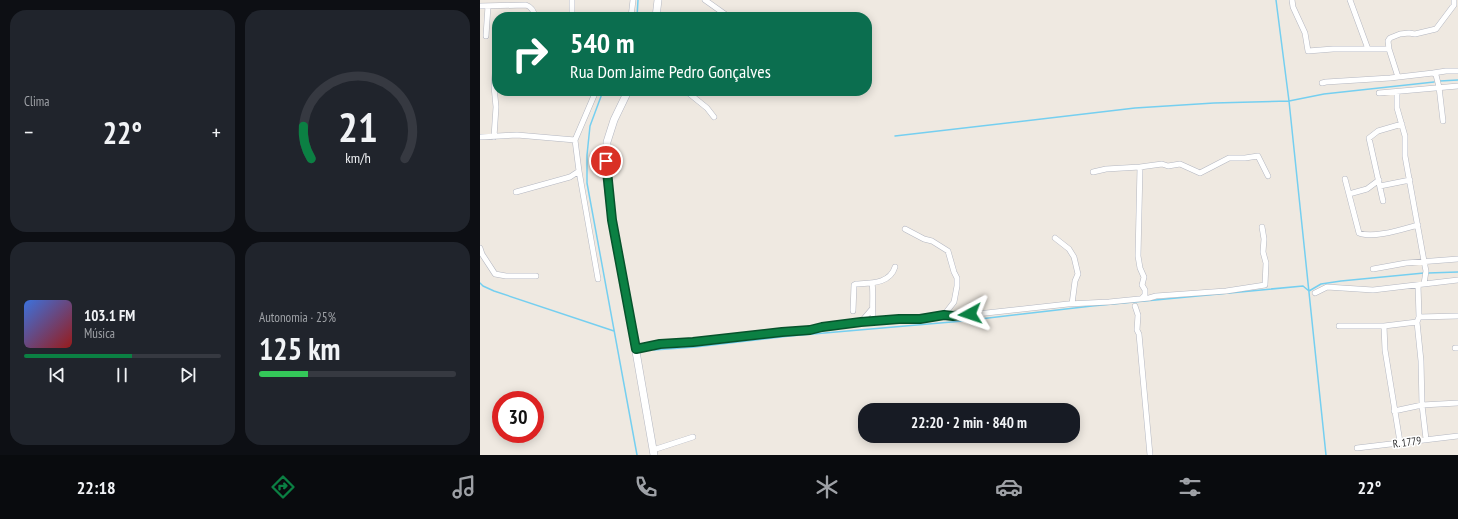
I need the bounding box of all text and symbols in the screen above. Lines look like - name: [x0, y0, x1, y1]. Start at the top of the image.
- text: 540 m: [570, 24, 634, 61]
- icon: right: [504, 28, 556, 80]
- text: Rua Dom Jaime Pedro Gonçalves: [570, 60, 771, 83]
- text: Clima: [24, 93, 49, 110]
- text: 21: [338, 100, 377, 153]
- text: 22°: [103, 113, 142, 152]
- text: −: [24, 118, 33, 146]
- text: +: [212, 118, 221, 146]
- pin: [589, 144, 623, 178]
- text: km/h: [345, 147, 370, 166]
- icon: arrive: [595, 150, 617, 172]
- position arrow: [949, 293, 991, 335]
- text: 103.1 FM: [84, 306, 135, 325]
- text: Autonomia · 25%: [259, 309, 336, 326]
- text: Música: [84, 325, 115, 342]
- text: 125 km: [259, 329, 340, 368]
- icon: previous: [46, 364, 68, 386]
- icon: pause: [111, 364, 133, 386]
- icon: next: [177, 364, 199, 386]
- speed limit sign: 30: [492, 391, 544, 443]
- text: 22:20 · 2 min · 840 m: [911, 413, 1027, 432]
- street label: R. 1779: [1392, 433, 1422, 451]
- icon: directions: [269, 473, 297, 501]
- icon: music: [450, 473, 478, 501]
- icon: phone: [632, 473, 660, 501]
- icon: climate: [813, 473, 841, 501]
- icon: car: [995, 473, 1023, 501]
- icon: filters: [1176, 473, 1204, 501]
- text: 22:18: [77, 476, 116, 499]
- text: 22°: [1357, 476, 1381, 499]

